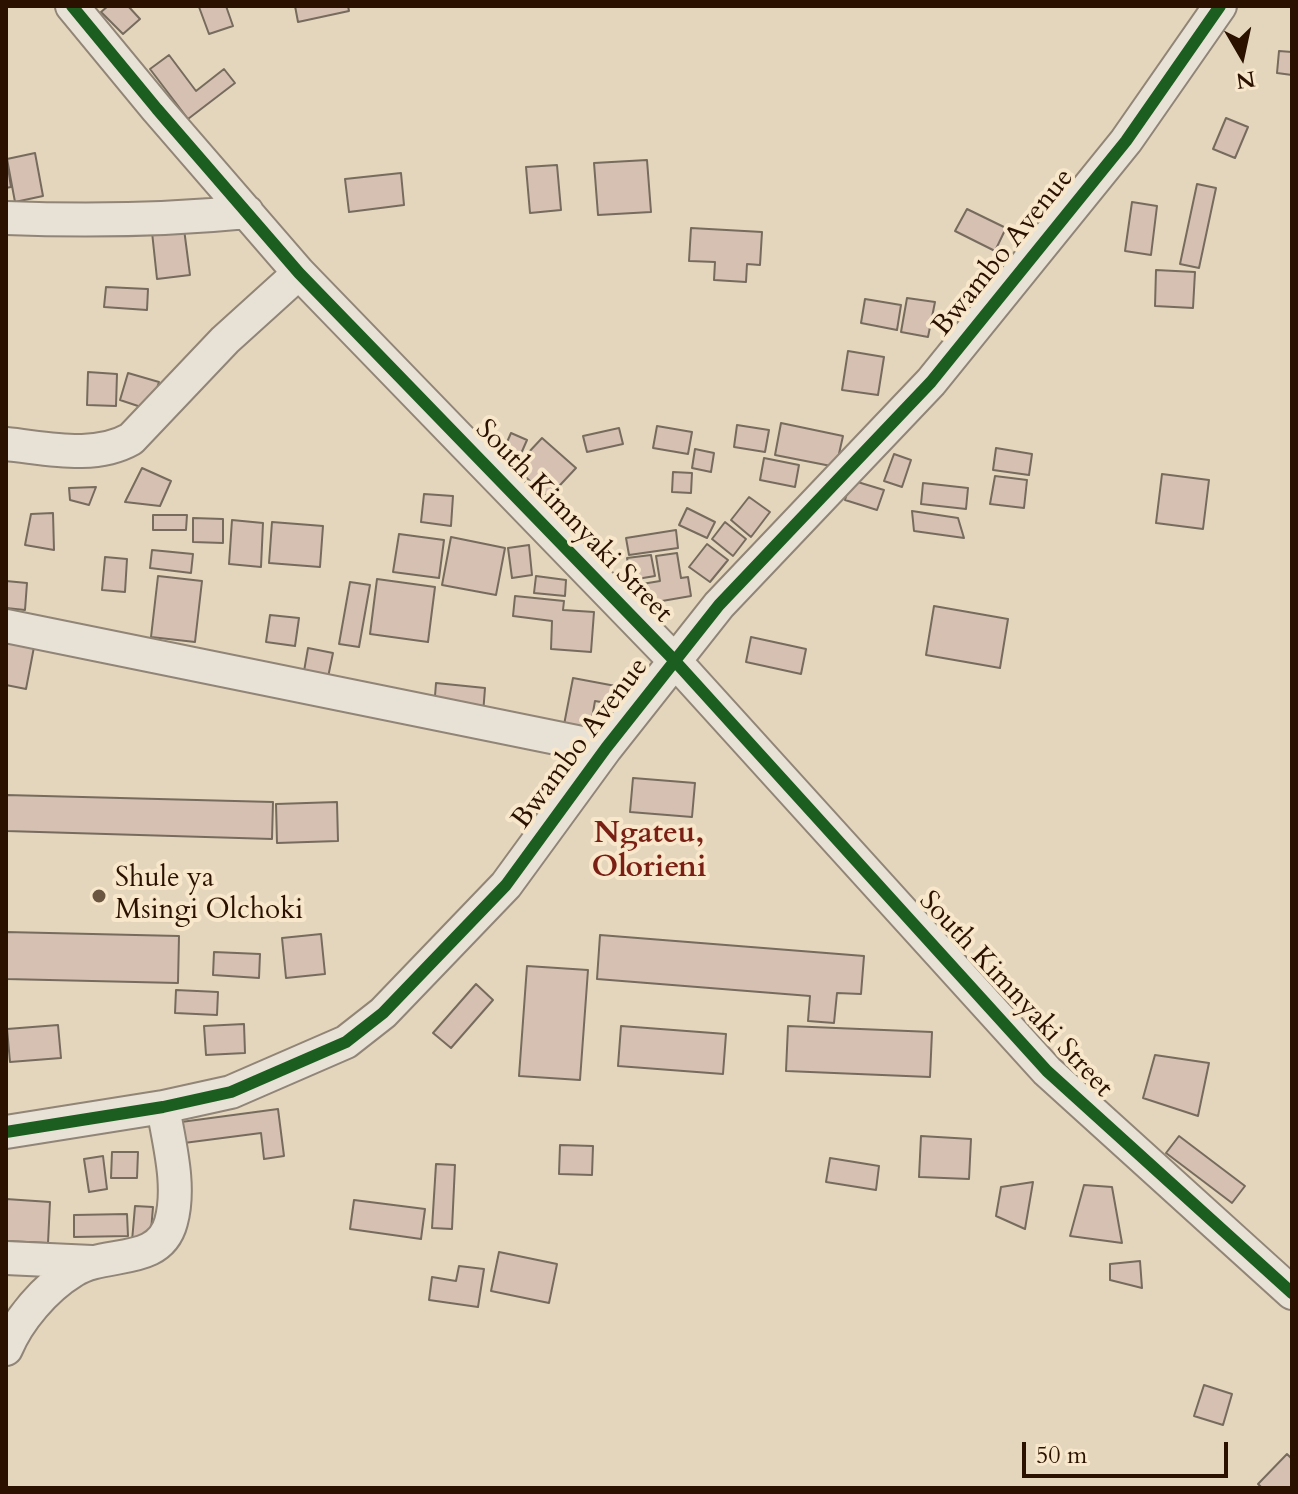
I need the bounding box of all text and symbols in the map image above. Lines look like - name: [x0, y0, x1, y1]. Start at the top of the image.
- north arrow: [1202, 16, 1282, 96]
- text: N: [1234, 63, 1258, 96]
- street label: Bwambo Avenue: [926, 162, 1082, 344]
- street label: South Kimnyaki Street: [467, 414, 679, 630]
- street label: Bwambo Avenue: [506, 652, 656, 836]
- district label: Ngateu, Olorieni: [591, 817, 707, 888]
- place label: Shule ya Msingi Olchoki: [115, 863, 303, 929]
- street label: South Kimnyaki Street: [911, 885, 1119, 1105]
- marker: Shule ya Msingi Olchoki: [90, 887, 108, 905]
- scale bar: [1026, 1426, 1232, 1476]
- text: 50 m: [1036, 1439, 1087, 1472]

